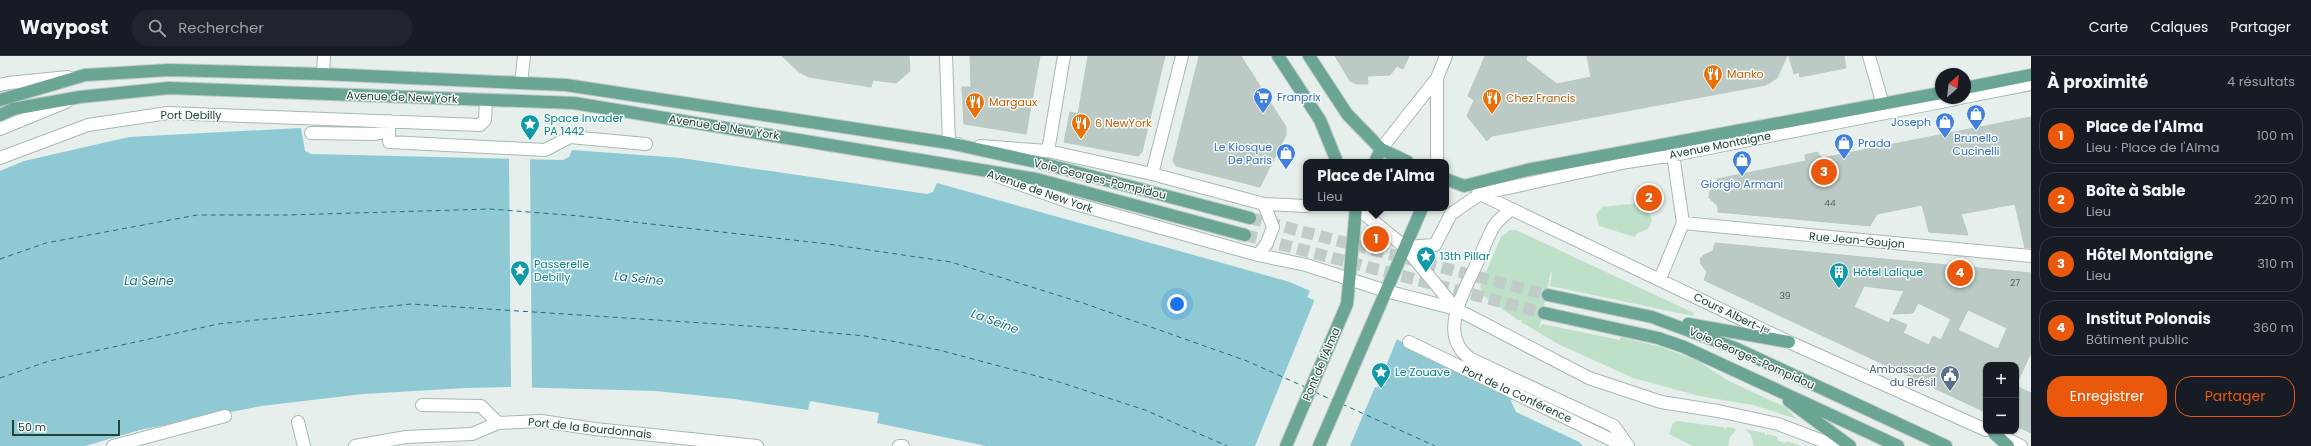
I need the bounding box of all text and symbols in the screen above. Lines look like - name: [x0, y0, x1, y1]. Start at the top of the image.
- search box: [132, 10, 412, 46]
- text: Waypost: [20, 14, 108, 41]
- icon: search: [146, 17, 168, 39]
- text: Rechercher: [178, 17, 264, 38]
- text: Carte: [2089, 17, 2128, 37]
- text: Calques: [2150, 17, 2208, 37]
- text: Partager: [2230, 17, 2291, 37]
- restaurant icon: Manko: [1702, 63, 1724, 91]
- place label: Manko: [1727, 66, 1764, 82]
- north arrow: [1935, 68, 1971, 104]
- text: À proximité: [2047, 70, 2148, 94]
- text: 4 résultats: [2227, 72, 2295, 91]
- supermarket icon: Franprix: [1252, 86, 1274, 114]
- street label: Avenue de New York: [346, 87, 458, 107]
- restaurant icon: Chez Francis: [1481, 87, 1503, 115]
- place label: Franprix: [1277, 89, 1321, 105]
- place label: Chez Francis: [1506, 90, 1576, 106]
- restaurant icon: Margaux: [964, 91, 986, 119]
- place label: Margaux: [989, 94, 1038, 110]
- shop icon: Brunello Cucinelli: [1965, 103, 1987, 131]
- street label: Port Debilly: [161, 107, 222, 123]
- place label: Space Invader PA 1442: [544, 110, 623, 139]
- street label: Avenue de New York: [668, 110, 780, 144]
- shop icon: Joseph: [1934, 111, 1956, 139]
- restaurant icon: 6 NewYork: [1070, 112, 1092, 140]
- place icon: Space Invader PA 1442: [519, 113, 541, 141]
- place label: Joseph: [1891, 114, 1931, 130]
- place label: 6 NewYork: [1095, 115, 1152, 131]
- text: Place de l'Alma: [2086, 116, 2203, 137]
- text: 1: [2059, 126, 2063, 145]
- text: 100 m: [2257, 126, 2294, 145]
- street label: Avenue Montaigne: [1668, 127, 1772, 163]
- place label: Brunello Cucinelli: [1953, 130, 2000, 159]
- shop icon: Prada: [1833, 132, 1855, 160]
- place label: Prada: [1858, 135, 1891, 151]
- text: Lieu · Place de l'Alma: [2086, 138, 2220, 157]
- place label: Le Kiosque De Paris: [1214, 139, 1272, 168]
- shop icon: Le Kiosque De Paris: [1275, 142, 1297, 170]
- shop icon: Giorgio Armani: [1731, 149, 1753, 177]
- street label: Voie Georges-Pompidou: [1032, 155, 1168, 203]
- pin: 3: [1811, 157, 1837, 187]
- popup: [1303, 159, 1449, 211]
- street label: Avenue de New York: [985, 165, 1095, 217]
- text: Place de l'Alma: [1317, 165, 1435, 186]
- place label: Giorgio Armani: [1701, 176, 1784, 192]
- text: Boîte à Sable: [2086, 180, 2185, 201]
- pin: 2: [1636, 183, 1662, 213]
- text: Lieu: [1317, 187, 1343, 206]
- text: 2: [2057, 190, 2065, 209]
- text: 220 m: [2254, 190, 2294, 209]
- house number: 44: [1824, 197, 1836, 209]
- text: Lieu: [2086, 202, 2111, 221]
- pin: 1: [1363, 224, 1389, 254]
- street label: Rue Jean-Goujon: [1808, 228, 1906, 252]
- text: Hôtel Montaigne: [2086, 244, 2213, 265]
- place icon: 13th Pillar: [1415, 245, 1437, 273]
- place label: 13th Pillar: [1440, 248, 1490, 264]
- text: 3: [2057, 254, 2065, 273]
- text: 310 m: [2257, 254, 2294, 273]
- place label: Passerelle Debilly: [534, 256, 589, 285]
- pin: 4: [1947, 258, 1973, 288]
- place icon: Passerelle Debilly: [509, 259, 531, 287]
- building icon: Hôtel Lalique: [1828, 261, 1850, 289]
- place label: Hôtel Lalique: [1853, 264, 1923, 280]
- text: Lieu: [2086, 266, 2111, 285]
- water label: La Seine: [614, 267, 665, 289]
- water label: La Seine: [124, 272, 174, 289]
- house number: 27: [2010, 277, 2020, 289]
- street label: Cours Albert-Iᵉʳ: [1691, 289, 1773, 340]
- house number: 39: [1780, 290, 1791, 302]
- your location: [1167, 294, 1187, 314]
- water label: La Seine: [969, 305, 1022, 338]
- text: Institut Polonais: [2086, 308, 2211, 329]
- text: 4: [2057, 318, 2065, 337]
- text: 360 m: [2253, 318, 2294, 337]
- street label: Voie Georges-Pompidou: [1687, 323, 1817, 393]
- street label: Pont de l'Alma: [1298, 325, 1344, 403]
- text: Bâtiment public: [2086, 330, 2189, 349]
- place icon: Le Zouave: [1370, 361, 1392, 389]
- place label: Ambassade du Brésil: [1869, 361, 1936, 390]
- street label: Port de la Conférence: [1460, 362, 1575, 427]
- map controls: [1983, 362, 2019, 434]
- button: +: [1983, 362, 2019, 398]
- place label: Le Zouave: [1395, 364, 1450, 380]
- public building icon: Ambassade du Brésil: [1939, 364, 1961, 392]
- button: Enregistrer: [2047, 376, 2167, 417]
- button: Partager: [2175, 376, 2295, 417]
- button: −: [1983, 398, 2019, 434]
- street label: Port de la Bourdonnais: [527, 414, 653, 442]
- scale bar: [12, 418, 120, 437]
- text: 50 m: [18, 419, 46, 435]

